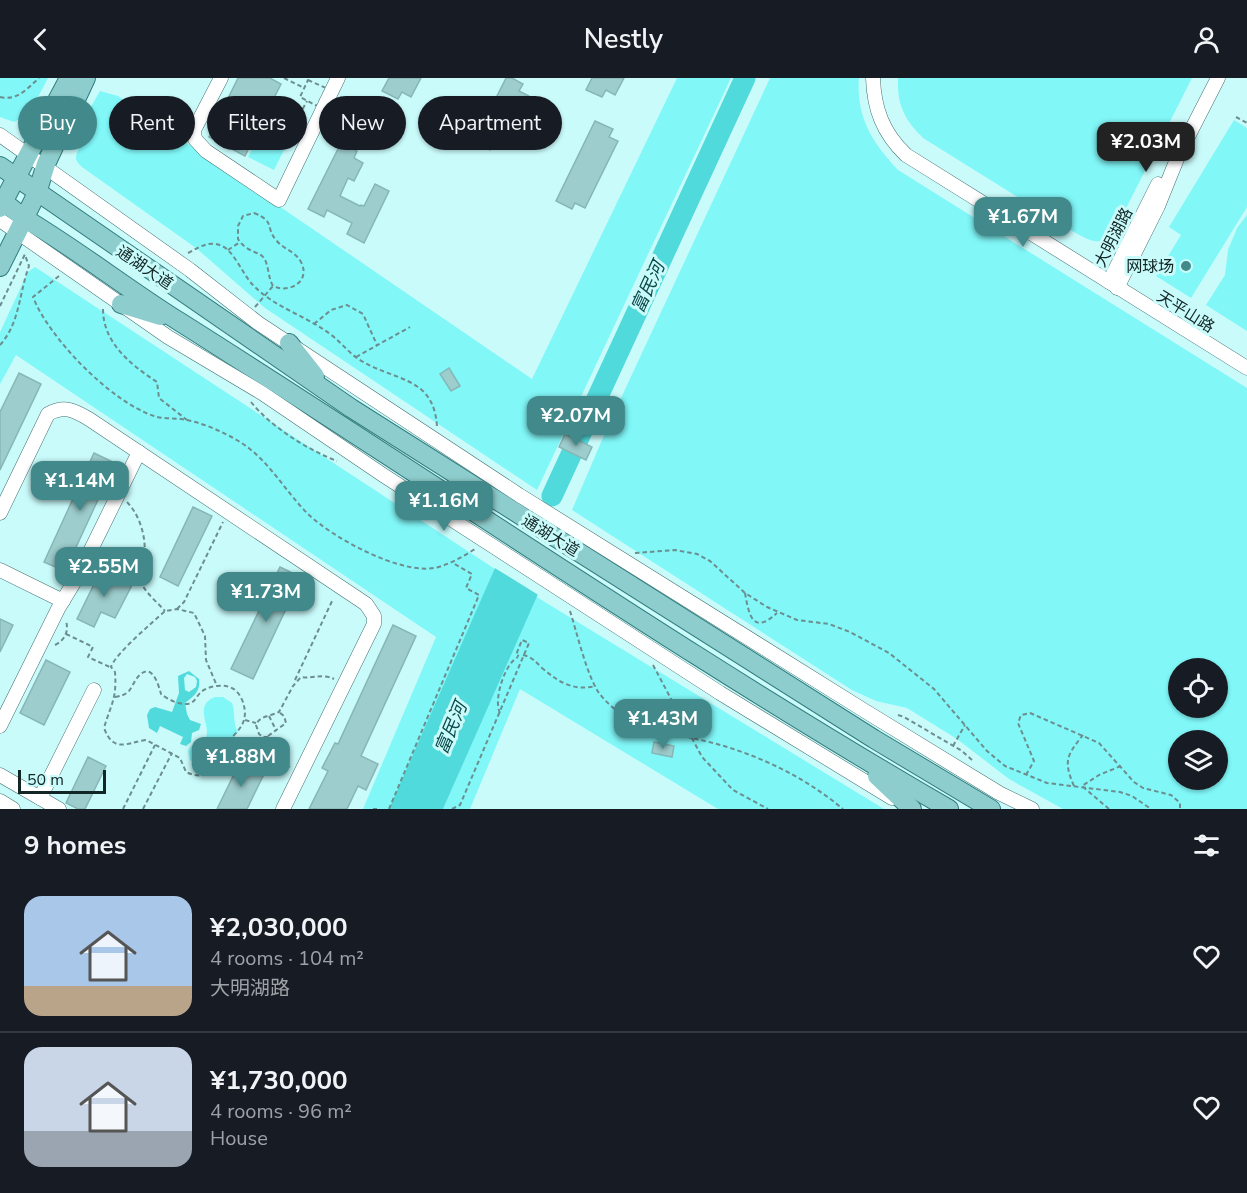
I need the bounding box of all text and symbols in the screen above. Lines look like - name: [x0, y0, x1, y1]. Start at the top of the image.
- text: Nestly: [584, 21, 663, 58]
- icon: back: [24, 23, 57, 56]
- icon: person: [1190, 23, 1223, 56]
- chip: Buy: [18, 96, 97, 150]
- chip: Rent: [109, 96, 195, 150]
- chip: Filters: [207, 96, 307, 150]
- chip: New: [319, 96, 406, 150]
- chip: Apartment: [418, 96, 562, 150]
- pin: ¥2.03M: [1097, 122, 1195, 173]
- text: ¥2.03M: [1111, 128, 1181, 155]
- pin: ¥1.67M: [974, 197, 1072, 248]
- text: ¥1.67M: [988, 203, 1058, 230]
- street label: 大明湖路: [1090, 204, 1138, 271]
- street label: 通湖大道: [112, 241, 177, 295]
- water label: 富民河: [626, 255, 672, 317]
- place label: 网球场: [1126, 256, 1174, 278]
- marker: 网球场: [1179, 259, 1193, 273]
- street label: 天平山路: [1152, 286, 1218, 338]
- pin: ¥2.07M: [527, 396, 625, 447]
- text: ¥2.07M: [541, 402, 611, 429]
- pin: ¥1.14M: [31, 461, 129, 512]
- text: ¥1.14M: [45, 467, 115, 494]
- pin: ¥1.16M: [395, 481, 493, 532]
- text: ¥1.16M: [409, 487, 479, 514]
- street label: 通湖大道: [517, 510, 583, 562]
- pin: ¥2.55M: [55, 547, 153, 598]
- text: ¥2.55M: [69, 553, 139, 580]
- pin: ¥1.73M: [217, 572, 315, 623]
- text: ¥1.73M: [231, 578, 301, 605]
- map controls: [1168, 658, 1228, 790]
- button: locate: [1168, 658, 1228, 718]
- water label: 富民河: [429, 696, 474, 758]
- pin: ¥1.43M: [614, 699, 712, 750]
- text: ¥1.43M: [628, 705, 698, 732]
- button: layers: [1168, 730, 1228, 790]
- pin: ¥1.88M: [192, 737, 290, 788]
- text: ¥1.88M: [206, 743, 276, 770]
- scale bar: [18, 767, 106, 794]
- text: 50 m: [27, 769, 64, 791]
- text: 9 homes: [24, 828, 126, 863]
- icon: filters: [1190, 829, 1223, 862]
- text: ¥2,030,000: [210, 910, 348, 945]
- icon: home: [72, 920, 144, 992]
- icon: heart: [1190, 940, 1223, 973]
- text: 4 rooms · 104 m²: [210, 945, 364, 972]
- text: 大明湖路: [210, 975, 290, 1002]
- text: ¥1,730,000: [210, 1063, 348, 1098]
- icon: home: [72, 1071, 144, 1143]
- icon: heart: [1190, 1091, 1223, 1124]
- text: 4 rooms · 96 m²: [210, 1098, 352, 1125]
- text: House: [210, 1125, 268, 1152]

